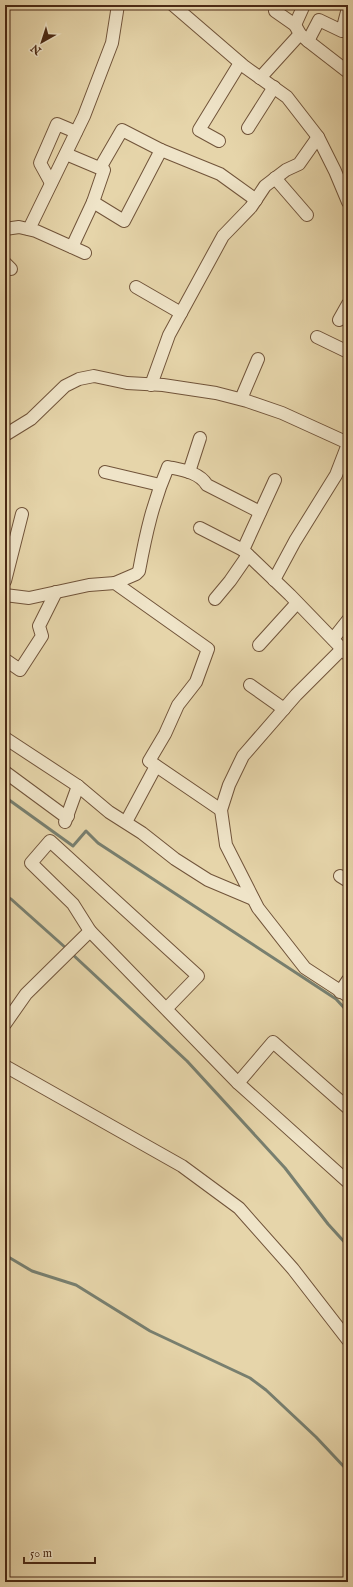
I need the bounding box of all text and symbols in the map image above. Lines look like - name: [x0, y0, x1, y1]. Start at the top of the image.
- north arrow: [22, 22, 62, 62]
- text: N: [28, 40, 45, 58]
- scale bar: [24, 1539, 95, 1565]
- text: 50 m: [30, 1546, 52, 1561]

